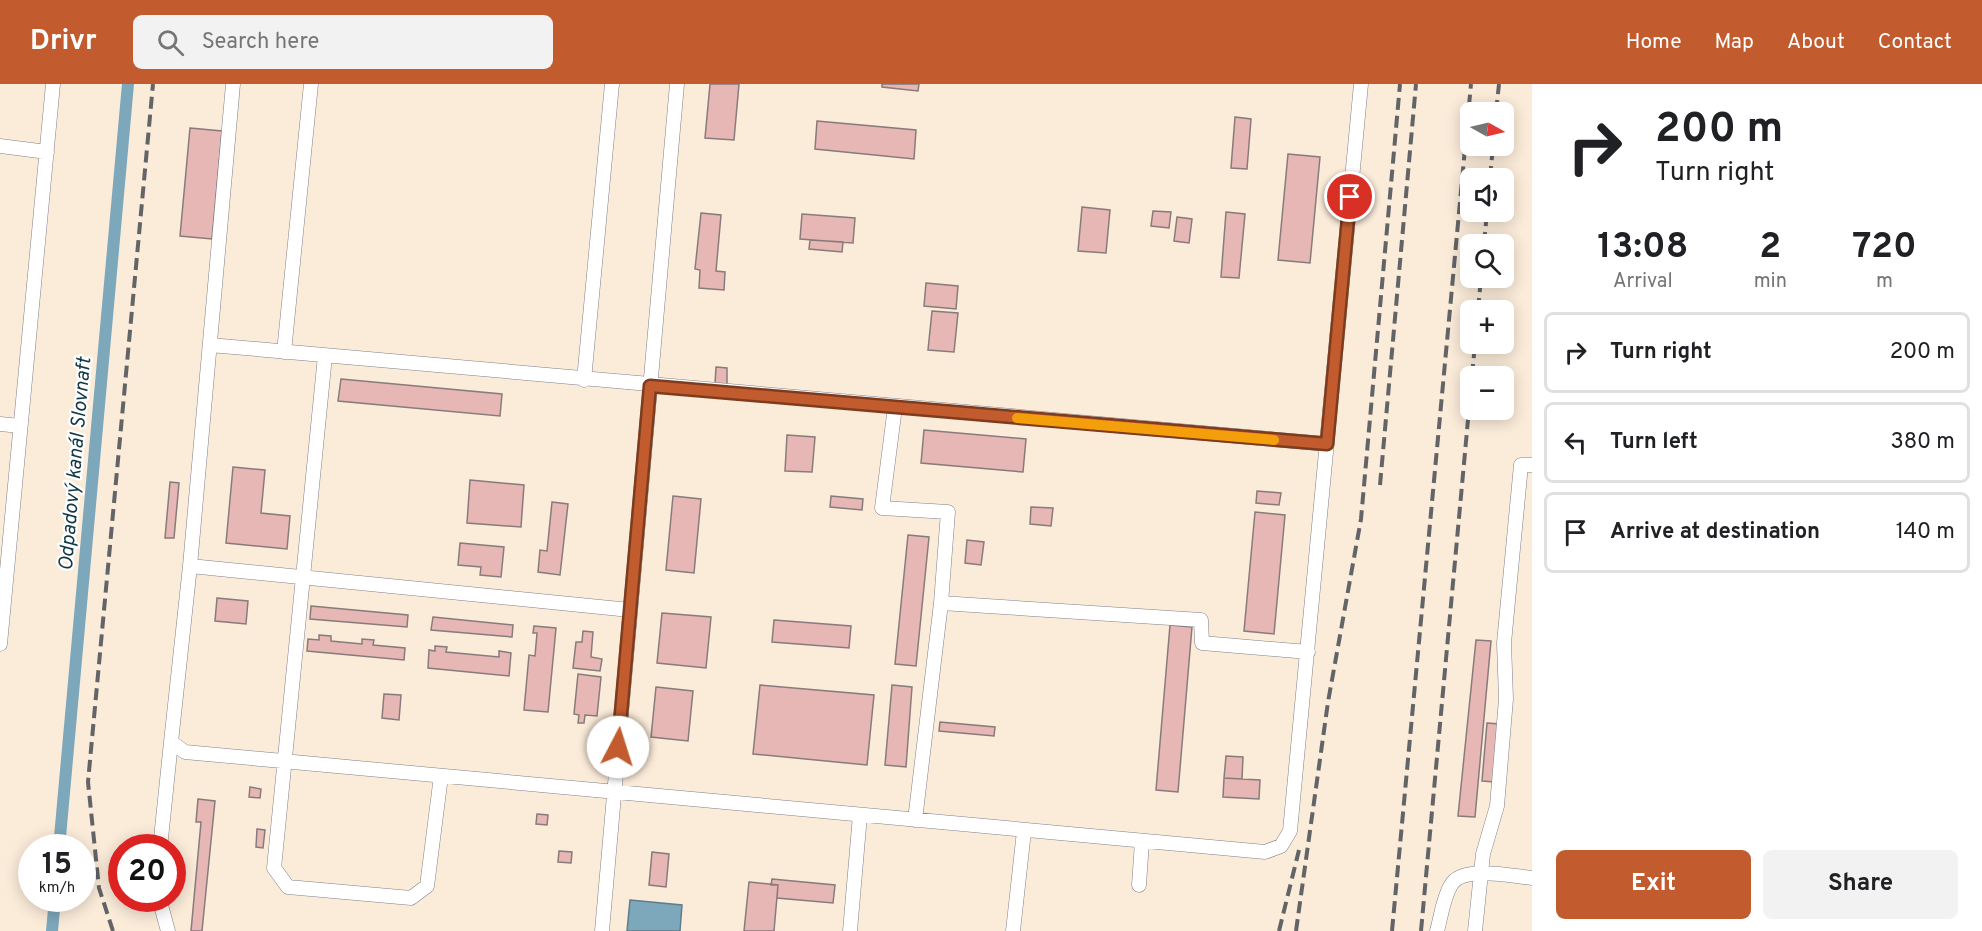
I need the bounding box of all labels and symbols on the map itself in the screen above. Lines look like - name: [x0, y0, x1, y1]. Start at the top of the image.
- north arrow: [1460, 102, 1514, 156]
- pin: [1324, 171, 1375, 222]
- water label: Odpadový kanál Slovnaft: [54, 356, 98, 572]
- position arrow: [586, 715, 650, 779]
- speed limit sign: 20: [108, 834, 186, 912]

